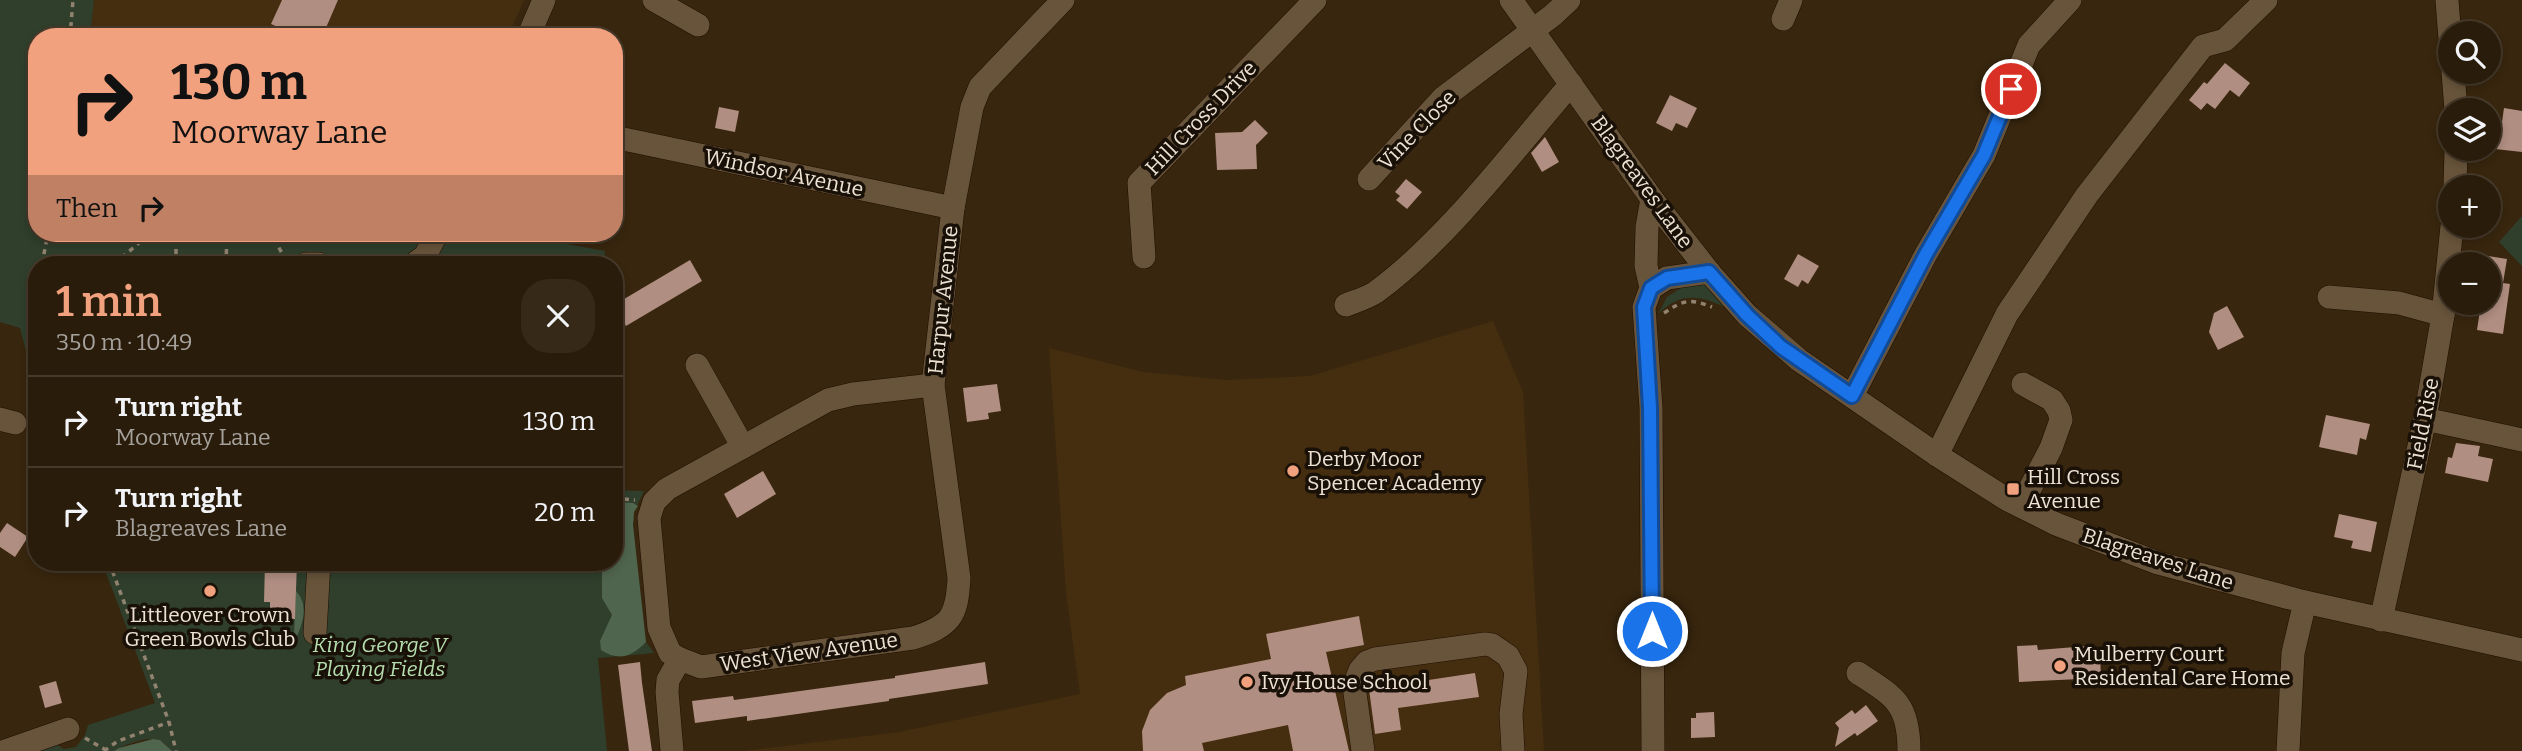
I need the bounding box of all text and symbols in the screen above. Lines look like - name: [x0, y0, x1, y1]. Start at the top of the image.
- map controls: [2438, 21, 2501, 315]
- button: search: [2438, 21, 2501, 84]
- text: 130 m: [171, 53, 307, 112]
- street label: Hill Cross Drive: [1140, 55, 1262, 181]
- icon: right: [56, 56, 147, 147]
- pin: [1981, 59, 2041, 119]
- icon: arrive: [1992, 70, 2030, 108]
- street label: Vine Close: [1372, 84, 1462, 176]
- button: layers: [2438, 98, 2501, 161]
- street label: Blagreaves Lane: [1585, 111, 1699, 253]
- text: Moorway Lane: [171, 113, 388, 151]
- street label: Windsor Avenue: [702, 143, 866, 203]
- button: +: [2438, 175, 2501, 238]
- icon: right: [132, 189, 170, 227]
- text: Then: [56, 193, 118, 224]
- street label: Harpur Avenue: [922, 224, 964, 376]
- button: −: [2438, 252, 2501, 315]
- text: 1 min: [56, 277, 162, 327]
- button: close: [521, 279, 595, 353]
- text: 350 m · 10:49: [56, 328, 193, 356]
- street label: Field Rise: [2401, 376, 2445, 472]
- text: Turn right: [115, 392, 242, 423]
- icon: right: [56, 403, 94, 441]
- text: 130 m: [523, 406, 595, 437]
- text: Moorway Lane: [115, 423, 271, 451]
- place label: Derby Moor Spencer Academy: [1307, 446, 1483, 496]
- marker: Derby Moor Spencer Academy: [1285, 463, 1301, 479]
- place label: Hill Cross Avenue: [2027, 464, 2120, 514]
- marker: Hill Cross Avenue: [2005, 481, 2021, 497]
- text: Turn right: [115, 483, 242, 514]
- icon: right: [56, 494, 94, 532]
- text: 20 m: [534, 497, 595, 528]
- text: Blagreaves Lane: [115, 514, 287, 542]
- street label: Blagreaves Lane: [2079, 522, 2237, 596]
- marker: Littleover Crown Green Bowls Club: [202, 583, 218, 599]
- position arrow: [1615, 594, 1689, 668]
- place label: Littleover Crown Green Bowls Club: [125, 602, 295, 652]
- street label: West View Avenue: [719, 627, 899, 677]
- park label: King George V Playing Fields: [313, 632, 449, 682]
- place label: Mulberry Court Residental Care Home: [2074, 641, 2291, 691]
- marker: Mulberry Court Residental Care Home: [2052, 658, 2068, 674]
- place label: Ivy House School: [1261, 669, 1428, 695]
- marker: Ivy House School: [1239, 674, 1255, 690]

